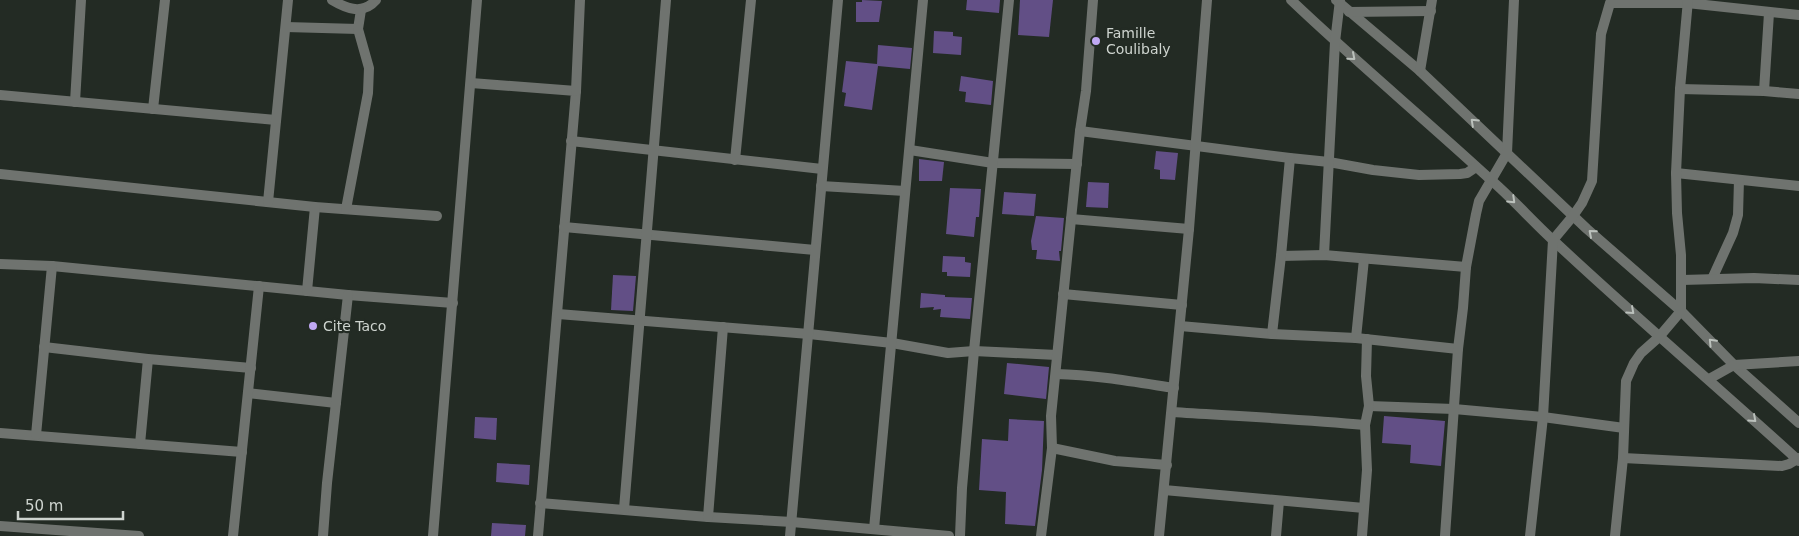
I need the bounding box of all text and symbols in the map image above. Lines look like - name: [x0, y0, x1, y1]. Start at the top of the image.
- place label: Famille Coulibaly: [1106, 25, 1171, 57]
- marker: Famille Coulibaly: [1090, 35, 1102, 47]
- one-way arrow: [1347, 51, 1356, 60]
- one-way arrow: [1470, 119, 1479, 128]
- one-way arrow: [1507, 194, 1516, 203]
- one-way arrow: [1589, 230, 1598, 239]
- one-way arrow: [1626, 305, 1635, 314]
- place label: Cite Taco: [323, 318, 386, 334]
- marker: Cite Taco: [307, 320, 319, 332]
- one-way arrow: [1709, 339, 1718, 348]
- one-way arrow: [1747, 413, 1756, 422]
- scale bar: [18, 488, 122, 520]
- text: 50 m: [25, 497, 63, 515]

